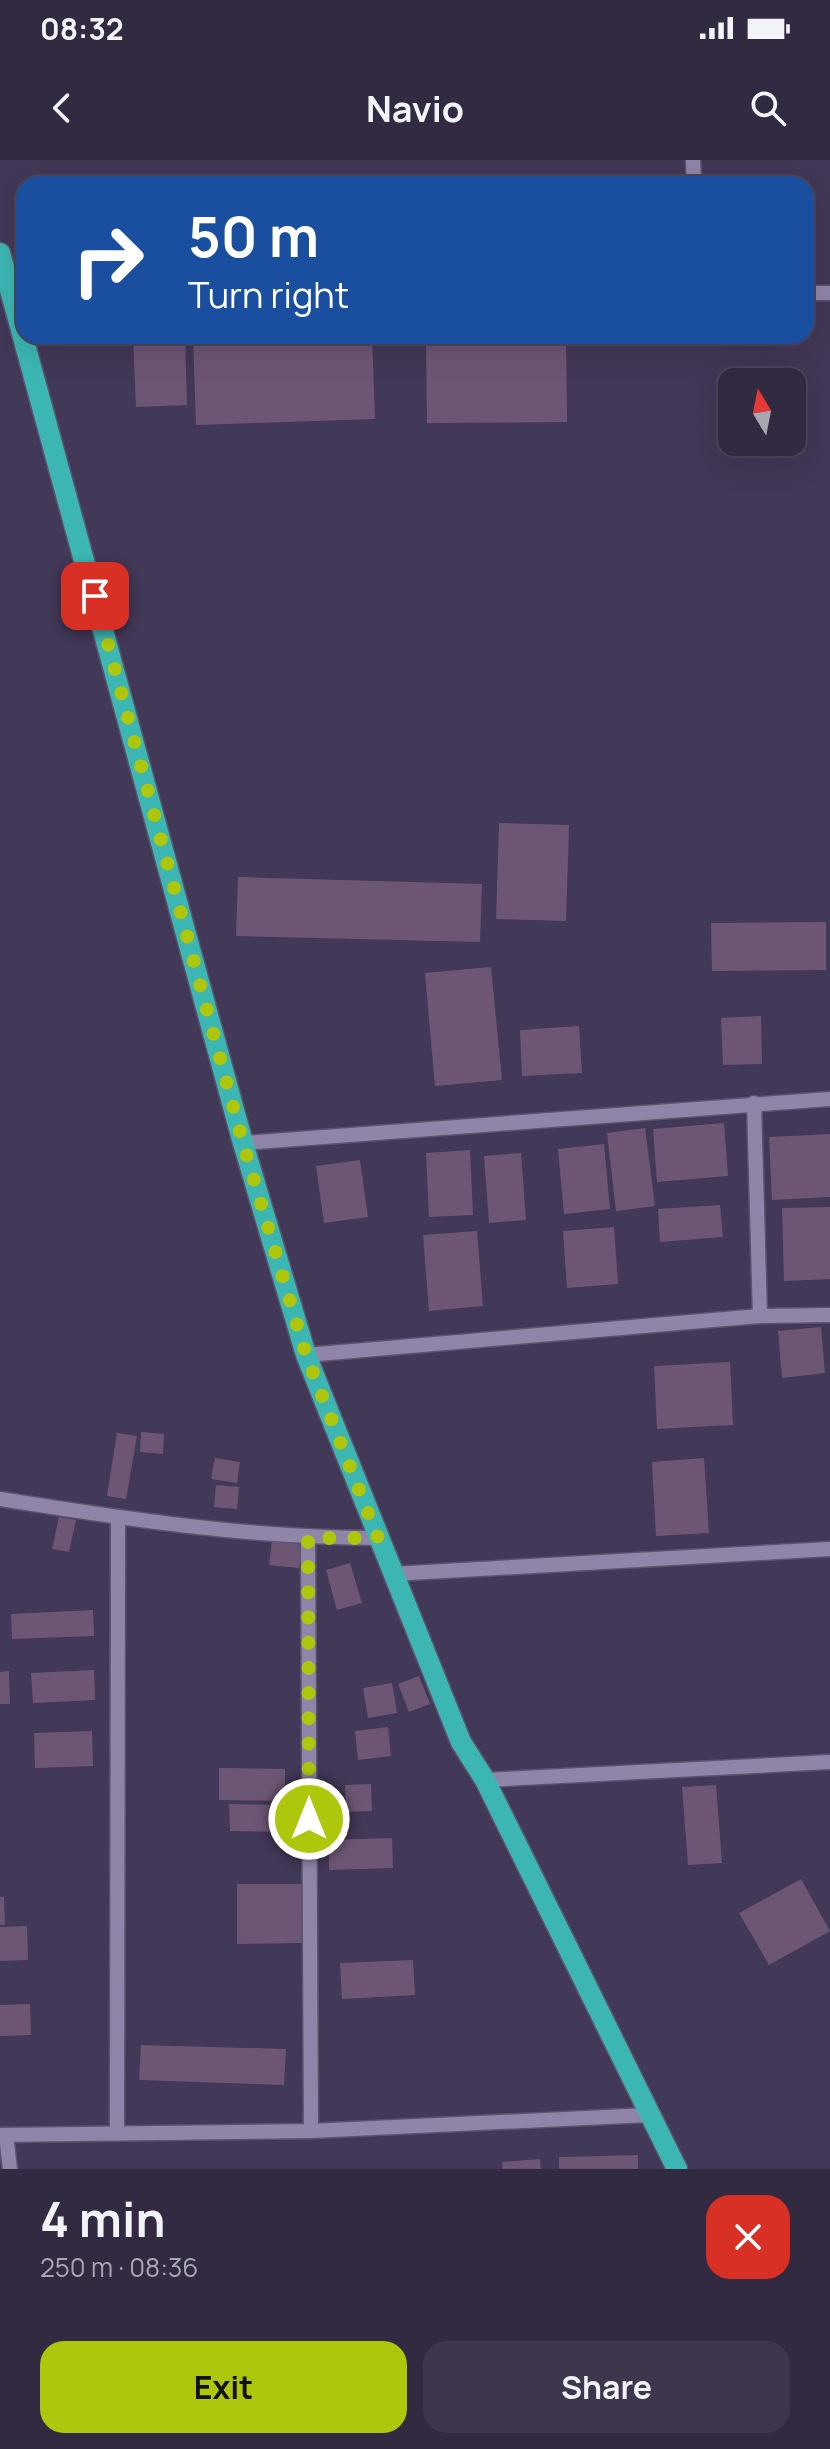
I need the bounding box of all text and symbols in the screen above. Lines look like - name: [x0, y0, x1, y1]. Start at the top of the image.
- text: 08:32: [40, 8, 124, 49]
- text: Navio: [366, 84, 464, 133]
- icon: back: [40, 86, 84, 130]
- icon: search: [746, 86, 790, 130]
- text: 50 m: [188, 197, 319, 274]
- icon: right: [56, 208, 160, 312]
- text: Turn right: [188, 270, 349, 319]
- north arrow: [718, 368, 806, 456]
- map controls: [718, 368, 806, 456]
- pin: [61, 562, 129, 630]
- icon: arrive: [73, 574, 117, 618]
- position arrow: [267, 1777, 351, 1861]
- text: 4 min: [40, 2186, 165, 2251]
- button: close: [706, 2195, 790, 2279]
- text: 250 m · 08:36: [40, 2249, 198, 2285]
- button: Exit: [40, 2341, 407, 2433]
- button: Share: [423, 2341, 790, 2433]

